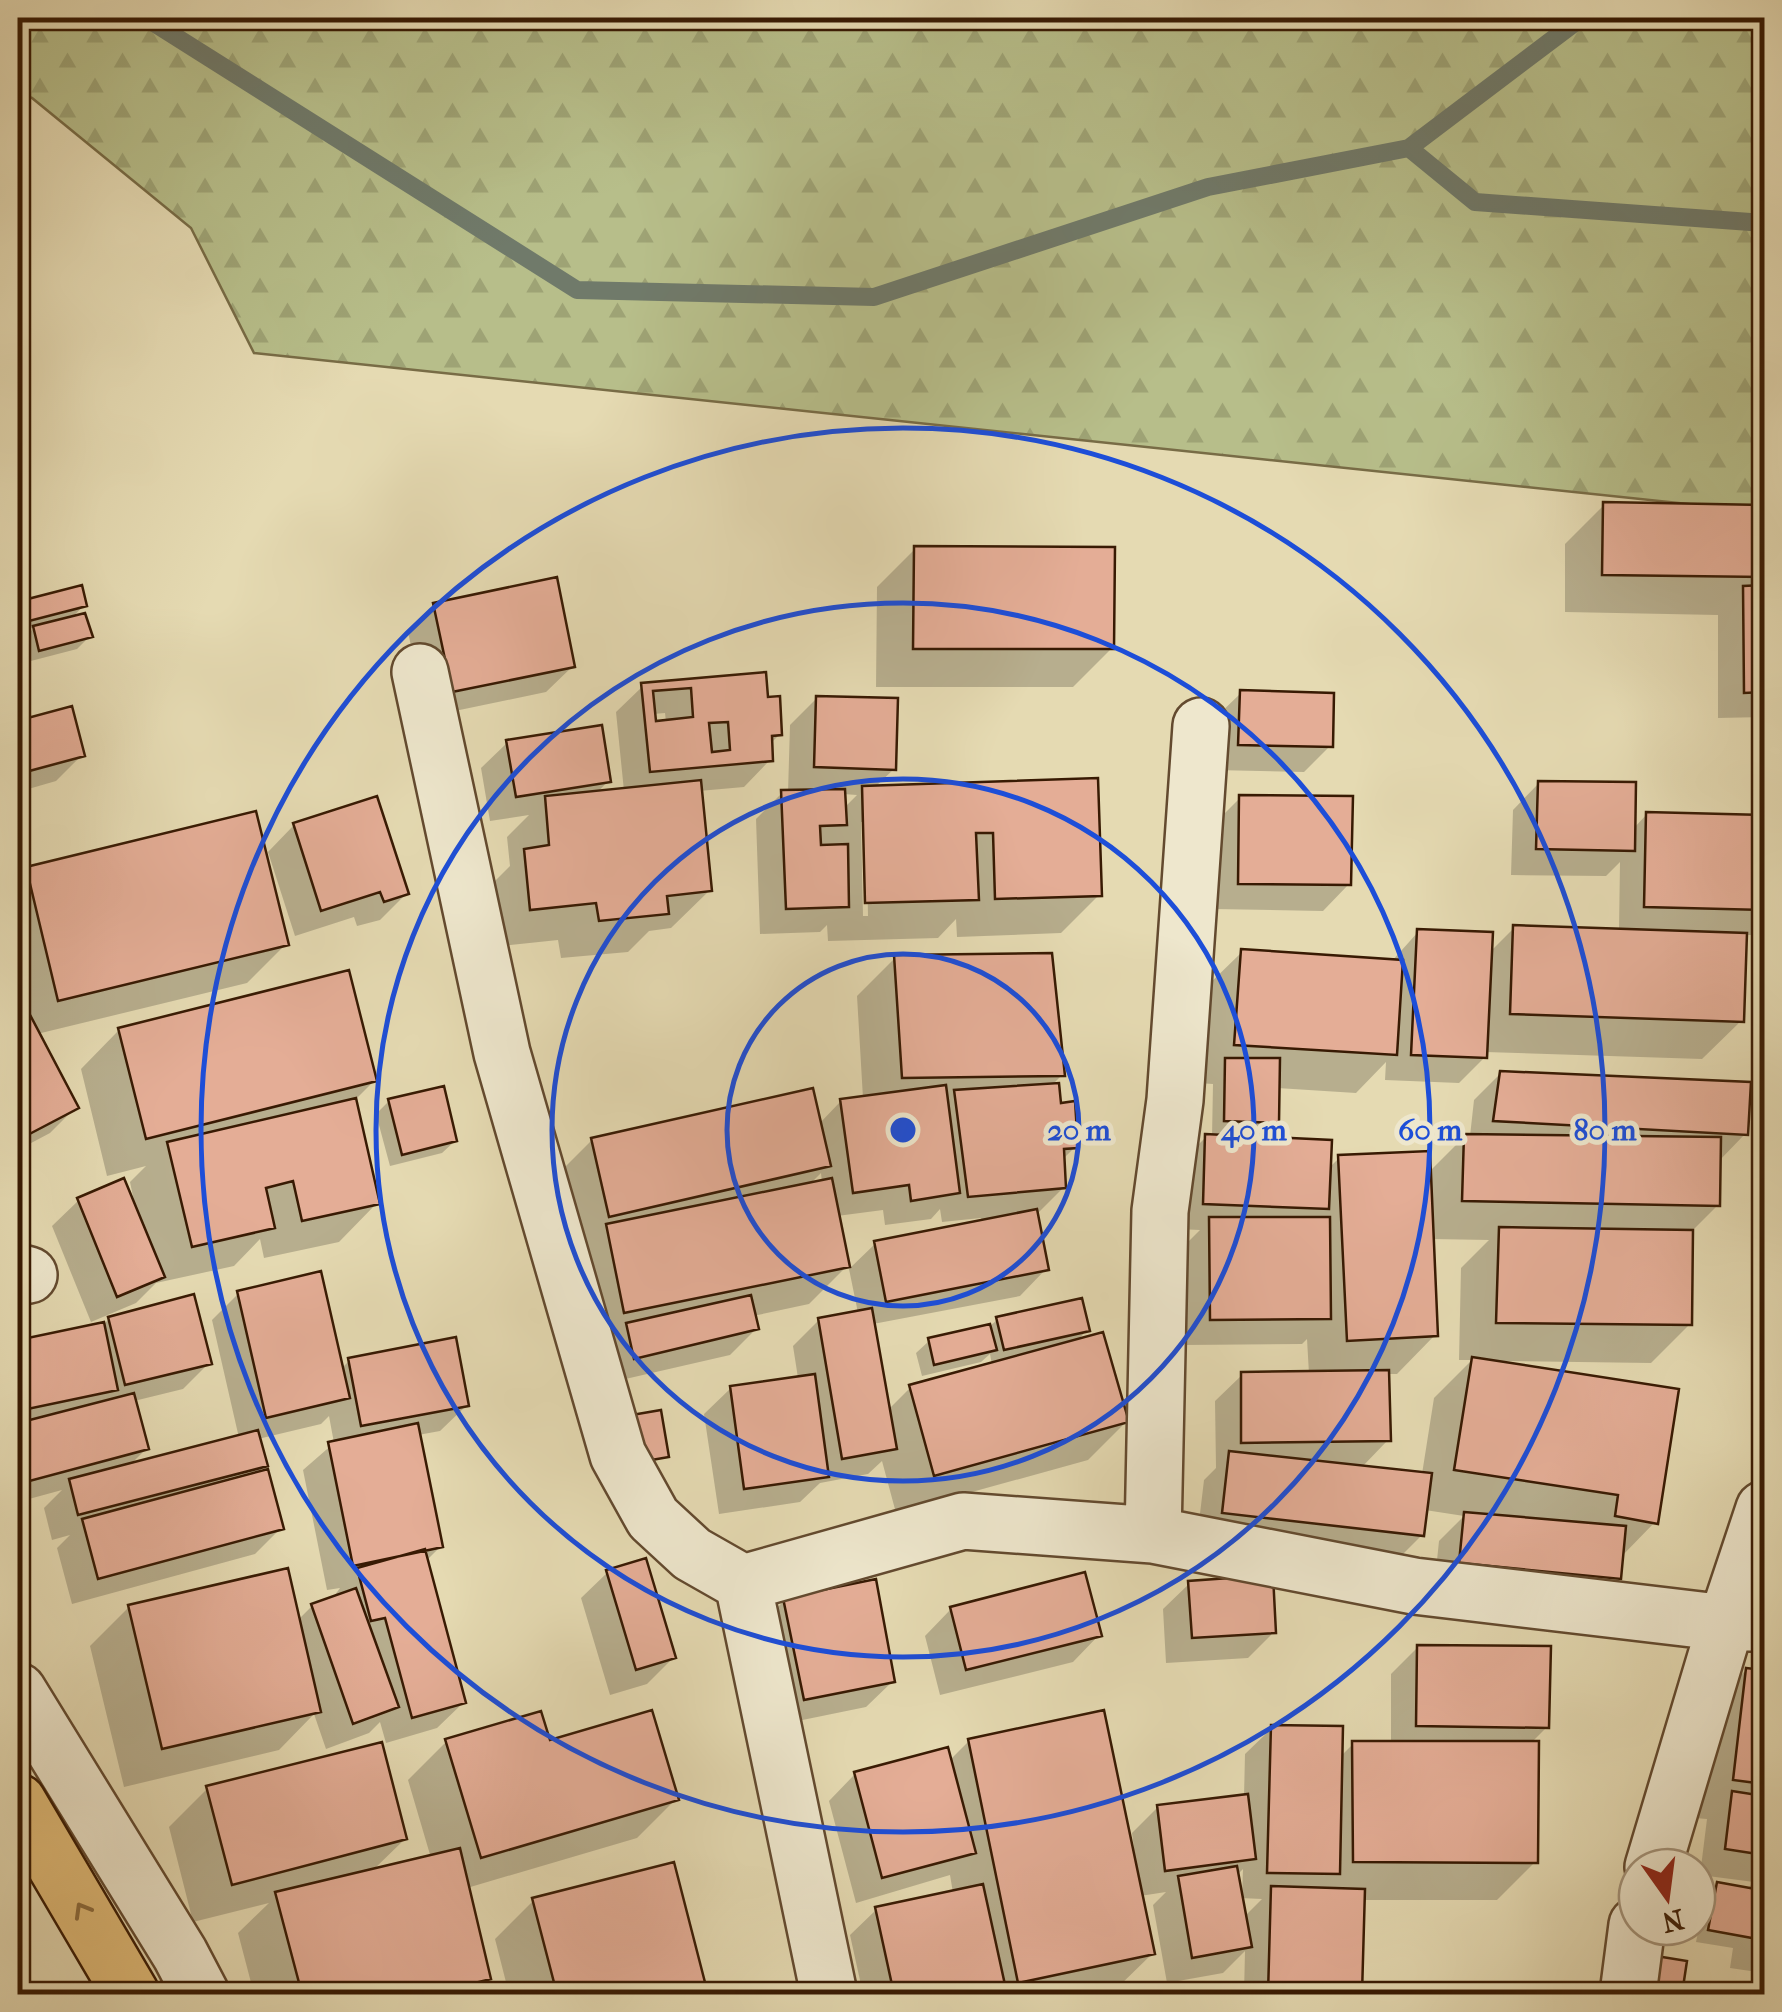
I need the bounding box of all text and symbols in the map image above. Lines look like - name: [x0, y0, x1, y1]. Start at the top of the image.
- centre of rings: [885, 1112, 921, 1148]
- text: 20 m: [1047, 1113, 1112, 1148]
- text: 40 m: [1220, 1113, 1288, 1149]
- text: 60 m: [1398, 1113, 1463, 1148]
- text: 80 m: [1573, 1113, 1638, 1148]
- north arrow: [1617, 1847, 1717, 1947]
- text: N: [1658, 1902, 1687, 1940]
- one-way arrow: [74, 1903, 94, 1921]

